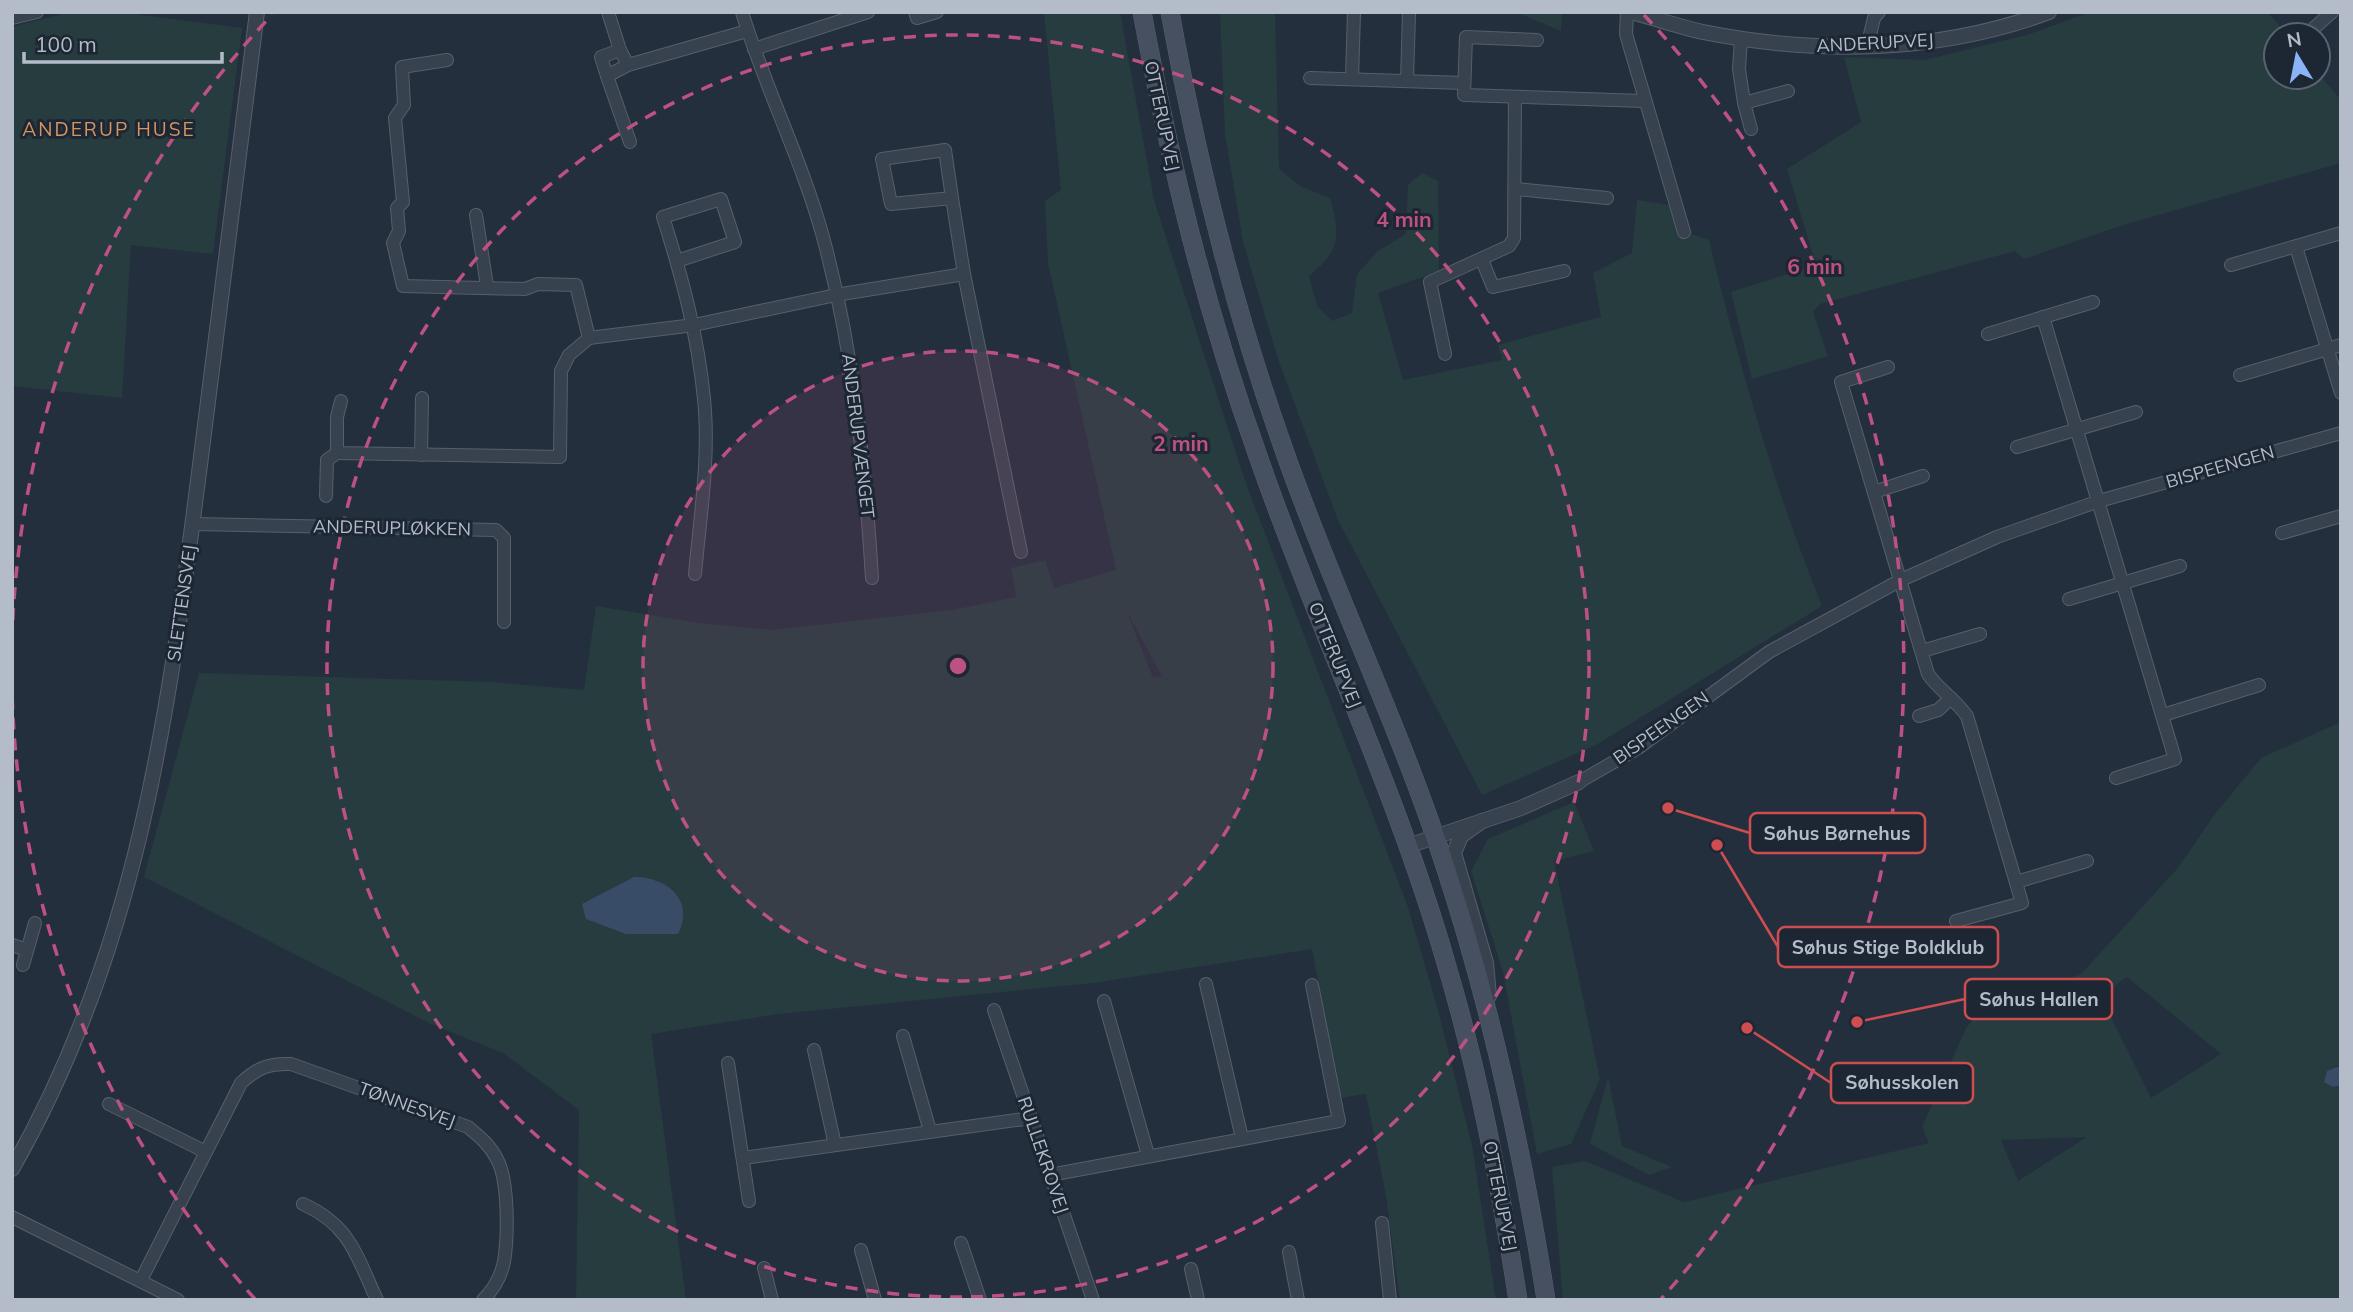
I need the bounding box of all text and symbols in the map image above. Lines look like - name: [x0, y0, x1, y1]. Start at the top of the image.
- scale bar: [24, 21, 222, 65]
- north arrow: [2262, 21, 2332, 91]
- text: N: [2285, 26, 2303, 52]
- street label: ANDERUPVEJ: [1816, 28, 1934, 57]
- text: 100 m: [35, 31, 97, 57]
- street label: OTTERUPVEJ: [1140, 59, 1185, 173]
- district label: ANDERUP HUSE: [22, 117, 196, 141]
- text: 4 min: [1376, 206, 1432, 232]
- text: 6 min: [1787, 253, 1843, 279]
- street label: ANDERUPVÆNGET: [837, 352, 880, 520]
- text: 2 min: [1153, 430, 1209, 456]
- street label: BISPEENGEN: [2163, 440, 2277, 493]
- street label: ANDERUPLØKKEN: [313, 515, 471, 540]
- street label: SLETTENSVEJ: [162, 543, 201, 663]
- street label: OTTERUPVEJ: [1304, 599, 1367, 711]
- centre of rings: [946, 654, 970, 678]
- street label: BISPEENGEN: [1608, 686, 1713, 769]
- callout: Søhus Børnehus: [1750, 813, 1925, 853]
- text: Søhus Børnehus: [1763, 821, 1911, 845]
- callout: Søhus Stige Boldklub: [1778, 927, 1998, 967]
- text: Søhus Stige Boldklub: [1792, 935, 1984, 959]
- callout: Søhus Hallen: [1965, 979, 2112, 1019]
- text: Søhus Hallen: [1979, 987, 2099, 1011]
- callout: Søhusskolen: [1831, 1063, 1973, 1103]
- text: Søhusskolen: [1845, 1070, 1959, 1094]
- street label: TØNNESVEJ: [356, 1076, 459, 1133]
- street label: RULLEKROVEJ: [1013, 1093, 1074, 1216]
- street label: OTTERUPVEJ: [1479, 1139, 1522, 1253]

